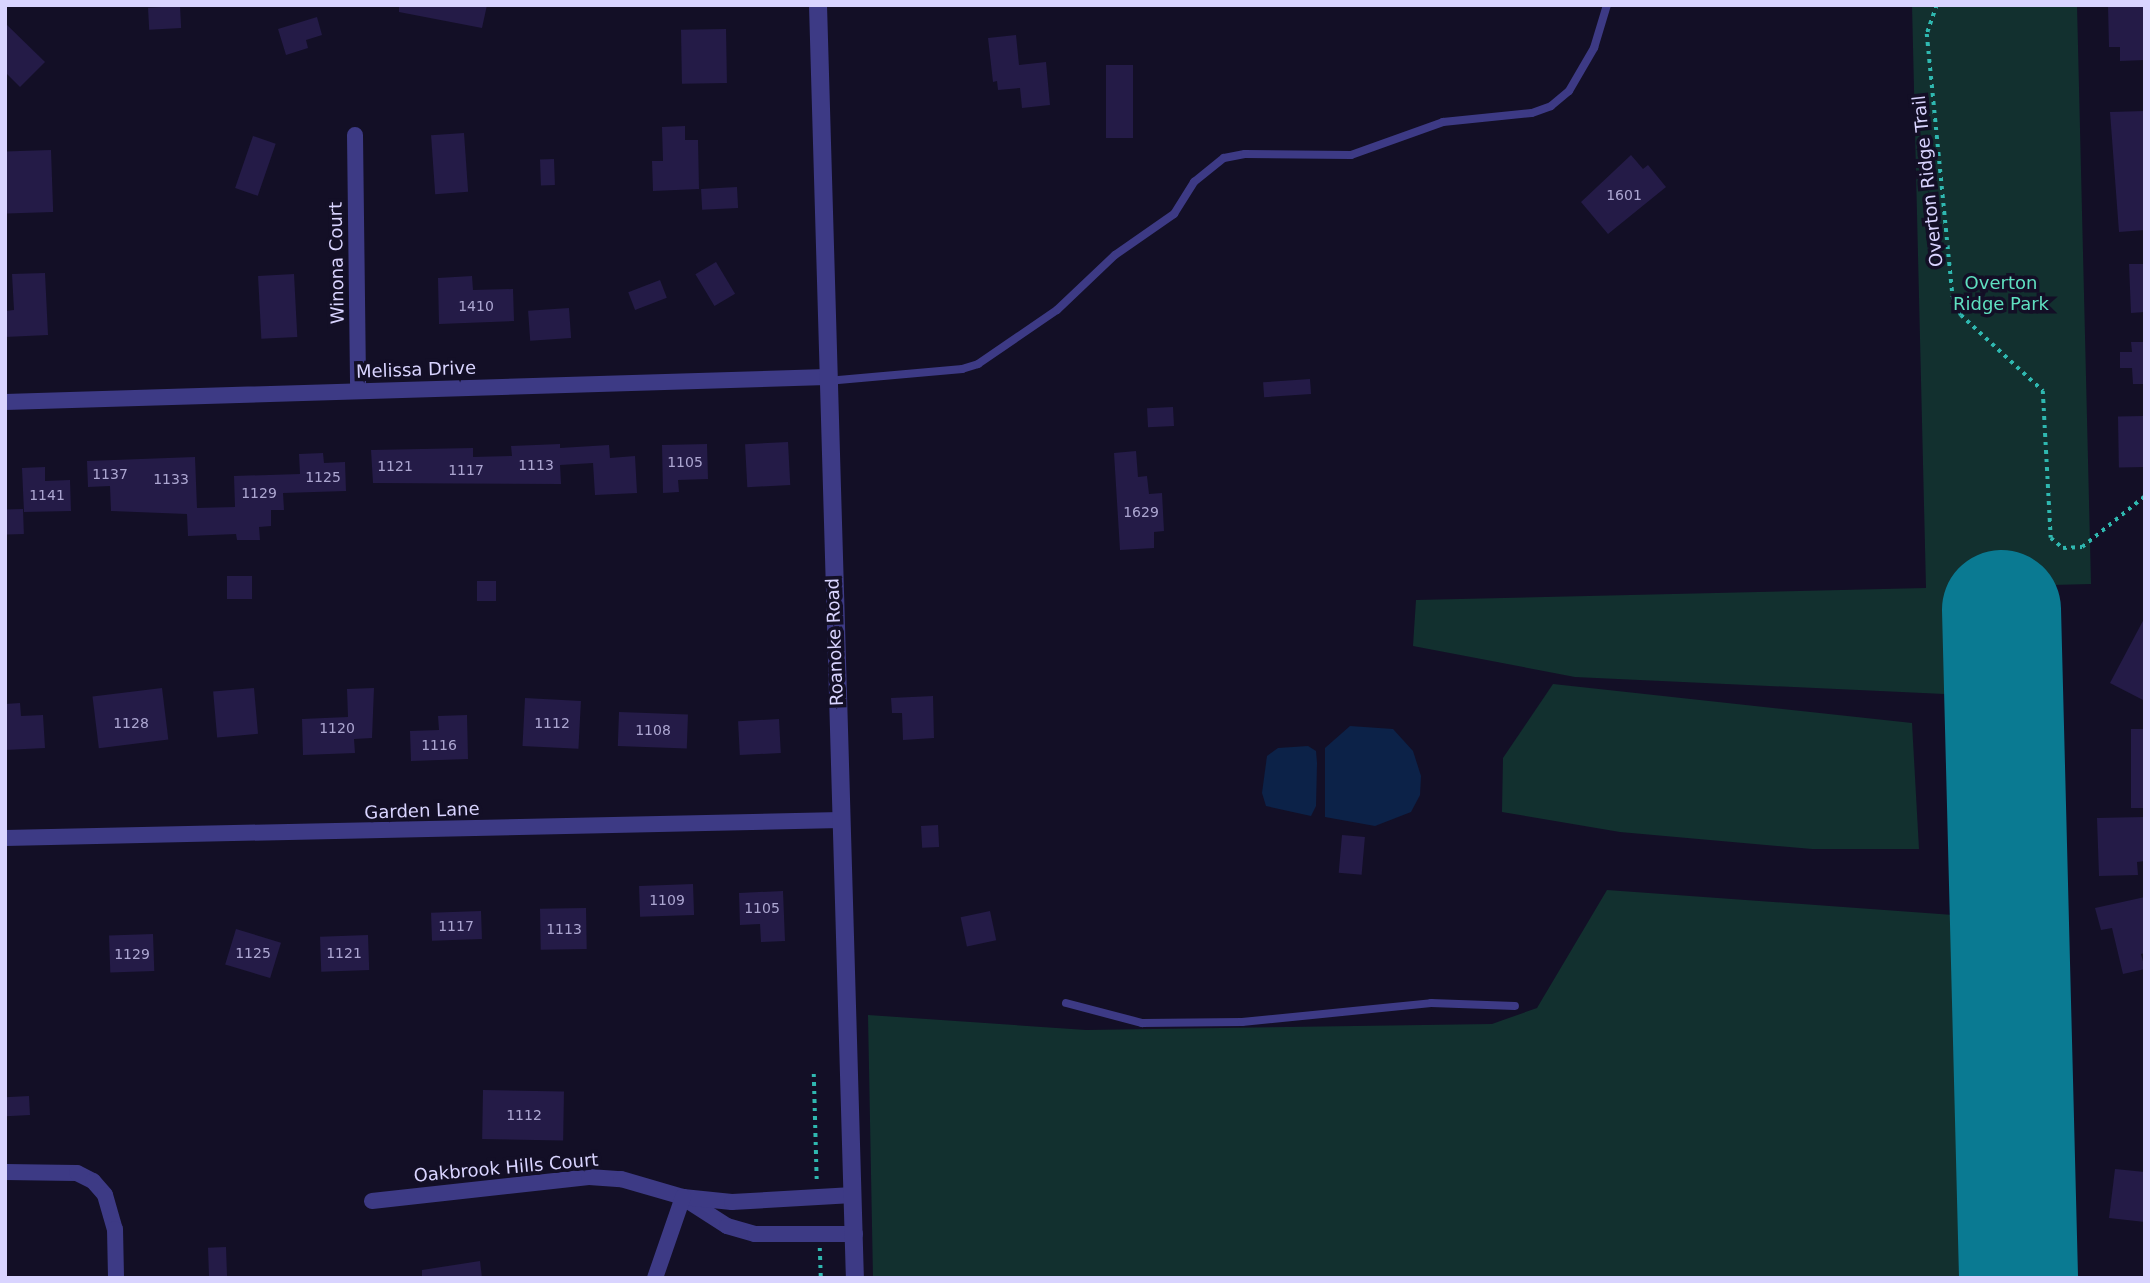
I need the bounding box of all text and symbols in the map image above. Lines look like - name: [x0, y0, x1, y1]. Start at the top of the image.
- street label: Overton Ridge Trail: [1908, 94, 1948, 268]
- house number: 1601: [1606, 187, 1642, 203]
- street label: Winona Court: [325, 202, 349, 324]
- park label: Overton Ridge Park: [1953, 273, 2049, 316]
- house number: 1410: [458, 298, 494, 314]
- street label: Melissa Drive: [356, 357, 476, 383]
- house number: 1105: [667, 454, 703, 470]
- house number: 1113: [518, 457, 554, 473]
- house number: 1121: [377, 458, 413, 474]
- house number: 1117: [448, 462, 484, 478]
- house number: 1137: [92, 466, 128, 482]
- house number: 1125: [305, 469, 341, 485]
- house number: 1133: [153, 471, 189, 487]
- house number: 1129: [241, 485, 277, 501]
- house number: 1141: [29, 487, 65, 503]
- house number: 1629: [1123, 504, 1159, 520]
- street label: Roanoke Road: [822, 578, 848, 706]
- house number: 1128: [113, 715, 149, 731]
- house number: 1112: [534, 715, 570, 731]
- house number: 1120: [319, 720, 355, 736]
- house number: 1108: [635, 722, 671, 738]
- house number: 1116: [421, 737, 457, 753]
- street label: Garden Lane: [364, 798, 480, 824]
- house number: 1109: [649, 892, 685, 908]
- house number: 1105: [744, 900, 780, 916]
- house number: 1117: [438, 918, 474, 934]
- house number: 1113: [546, 921, 582, 937]
- house number: 1125: [235, 945, 271, 961]
- house number: 1121: [326, 945, 362, 961]
- house number: 1129: [114, 946, 150, 962]
- house number: 1112: [506, 1107, 542, 1123]
- street label: Oakbrook Hills Court: [413, 1149, 599, 1187]

